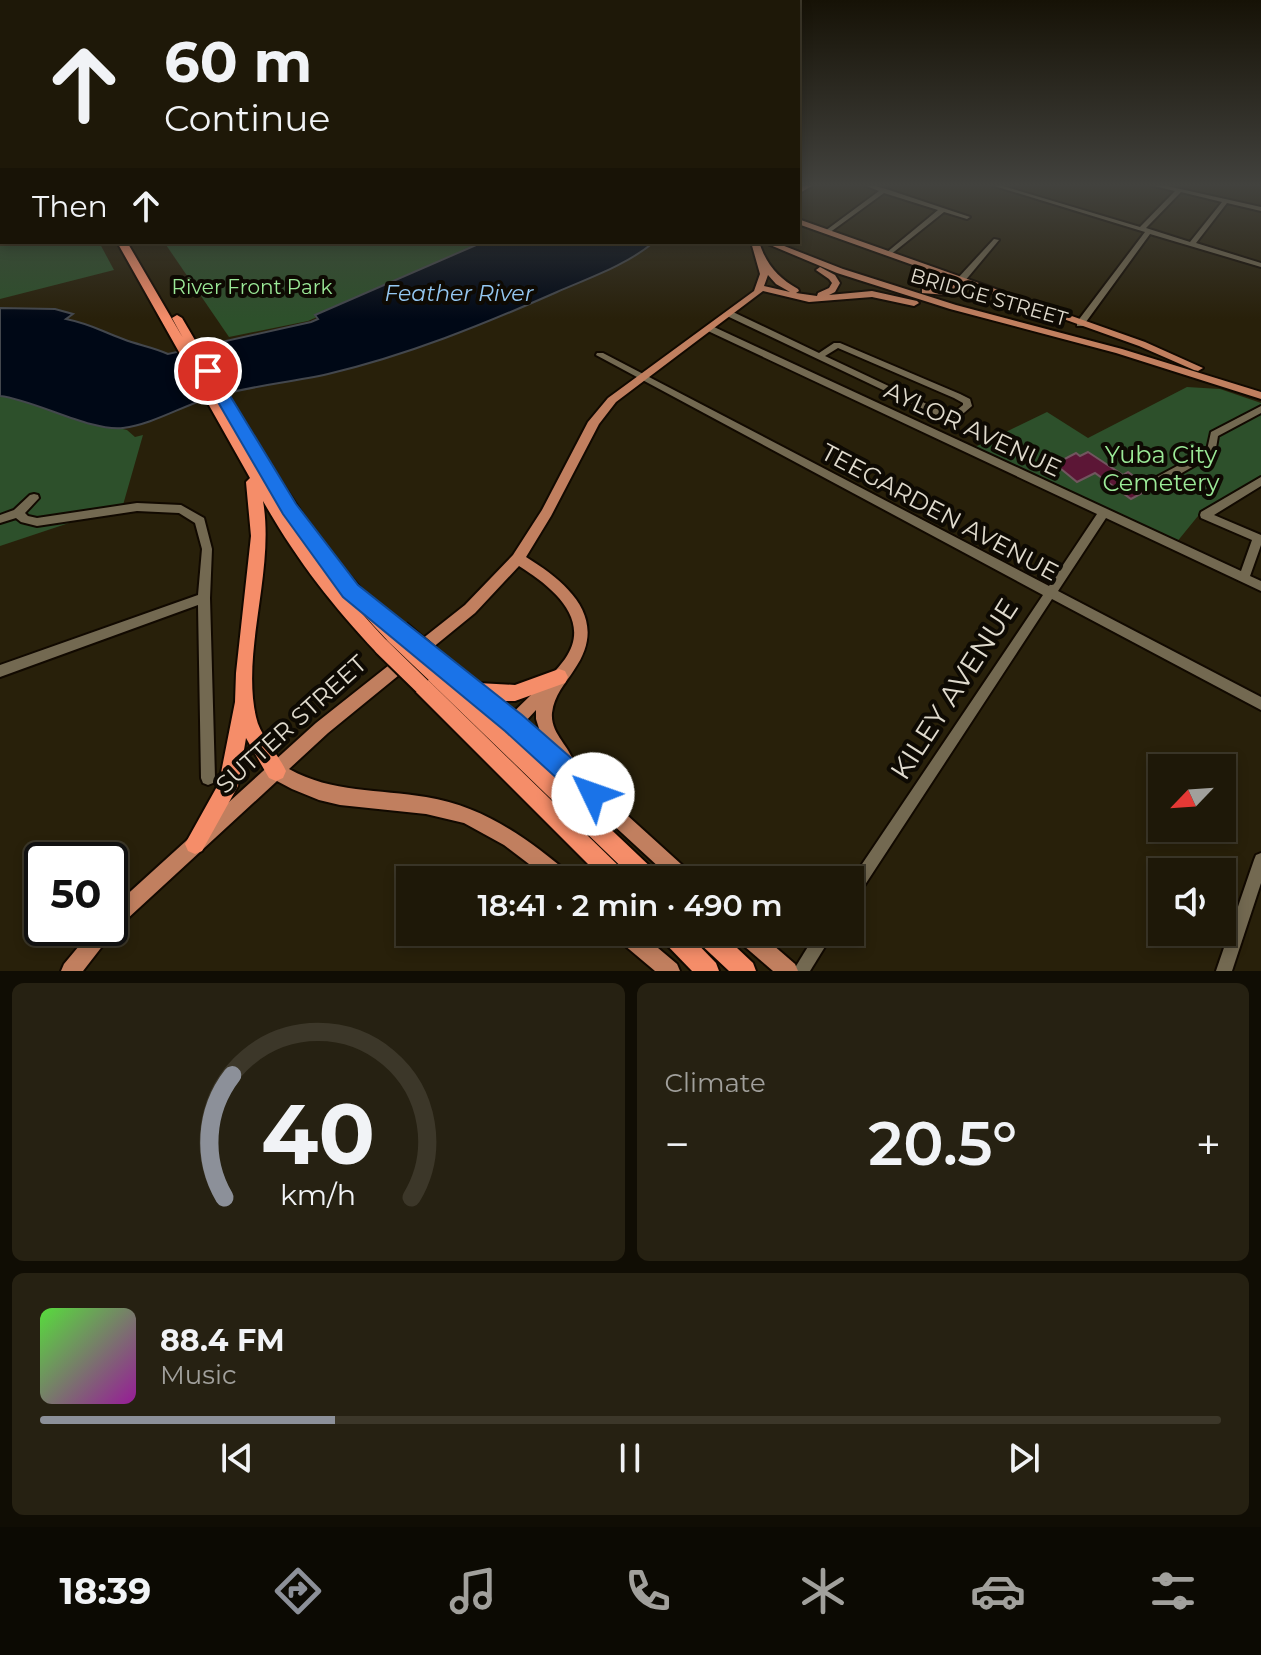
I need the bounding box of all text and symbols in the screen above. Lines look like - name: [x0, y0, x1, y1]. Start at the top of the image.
- text: 60 m: [164, 28, 312, 96]
- icon: ahead: [32, 32, 136, 136]
- text: Continue: [164, 96, 330, 140]
- icon: ahead: [124, 184, 168, 228]
- text: Then: [32, 188, 108, 225]
- street label: BRIDGE STREET: [908, 263, 1071, 331]
- park label: River Front Park: [171, 275, 333, 299]
- water label: Feather River: [385, 280, 535, 307]
- pin: [174, 337, 242, 405]
- icon: arrive: [186, 349, 230, 393]
- street label: AYLOR AVENUE: [880, 375, 1066, 483]
- street label: TEEGARDEN AVENUE: [817, 437, 1063, 587]
- park label: Yuba City Cemetery: [1102, 440, 1220, 497]
- street label: KILEY AVENUE: [883, 592, 1025, 786]
- street label: SUTTER STREET: [210, 649, 372, 799]
- position arrow: [551, 752, 635, 836]
- north arrow: [1148, 754, 1236, 842]
- map controls: [1148, 754, 1236, 946]
- speed limit sign: 50: [24, 842, 128, 946]
- button: sound: [1148, 858, 1236, 946]
- text: 18:41 · 2 min · 490 m: [477, 887, 783, 924]
- text: Climate: [665, 1067, 766, 1099]
- text: 40: [261, 1083, 375, 1185]
- text: 20.5°: [868, 1107, 1017, 1180]
- text: −: [665, 1117, 690, 1171]
- text: +: [1196, 1117, 1221, 1171]
- text: km/h: [280, 1177, 356, 1212]
- text: 88.4 FM: [160, 1322, 285, 1359]
- text: Music: [160, 1359, 237, 1391]
- icon: previous: [215, 1436, 259, 1480]
- icon: pause: [608, 1436, 652, 1480]
- icon: next: [1002, 1436, 1046, 1480]
- icon: directions: [270, 1563, 326, 1619]
- icon: music: [445, 1563, 501, 1619]
- icon: phone: [620, 1563, 676, 1619]
- icon: climate: [795, 1563, 851, 1619]
- icon: car: [970, 1563, 1026, 1619]
- icon: filters: [1145, 1563, 1201, 1619]
- text: 18:39: [60, 1569, 151, 1613]

